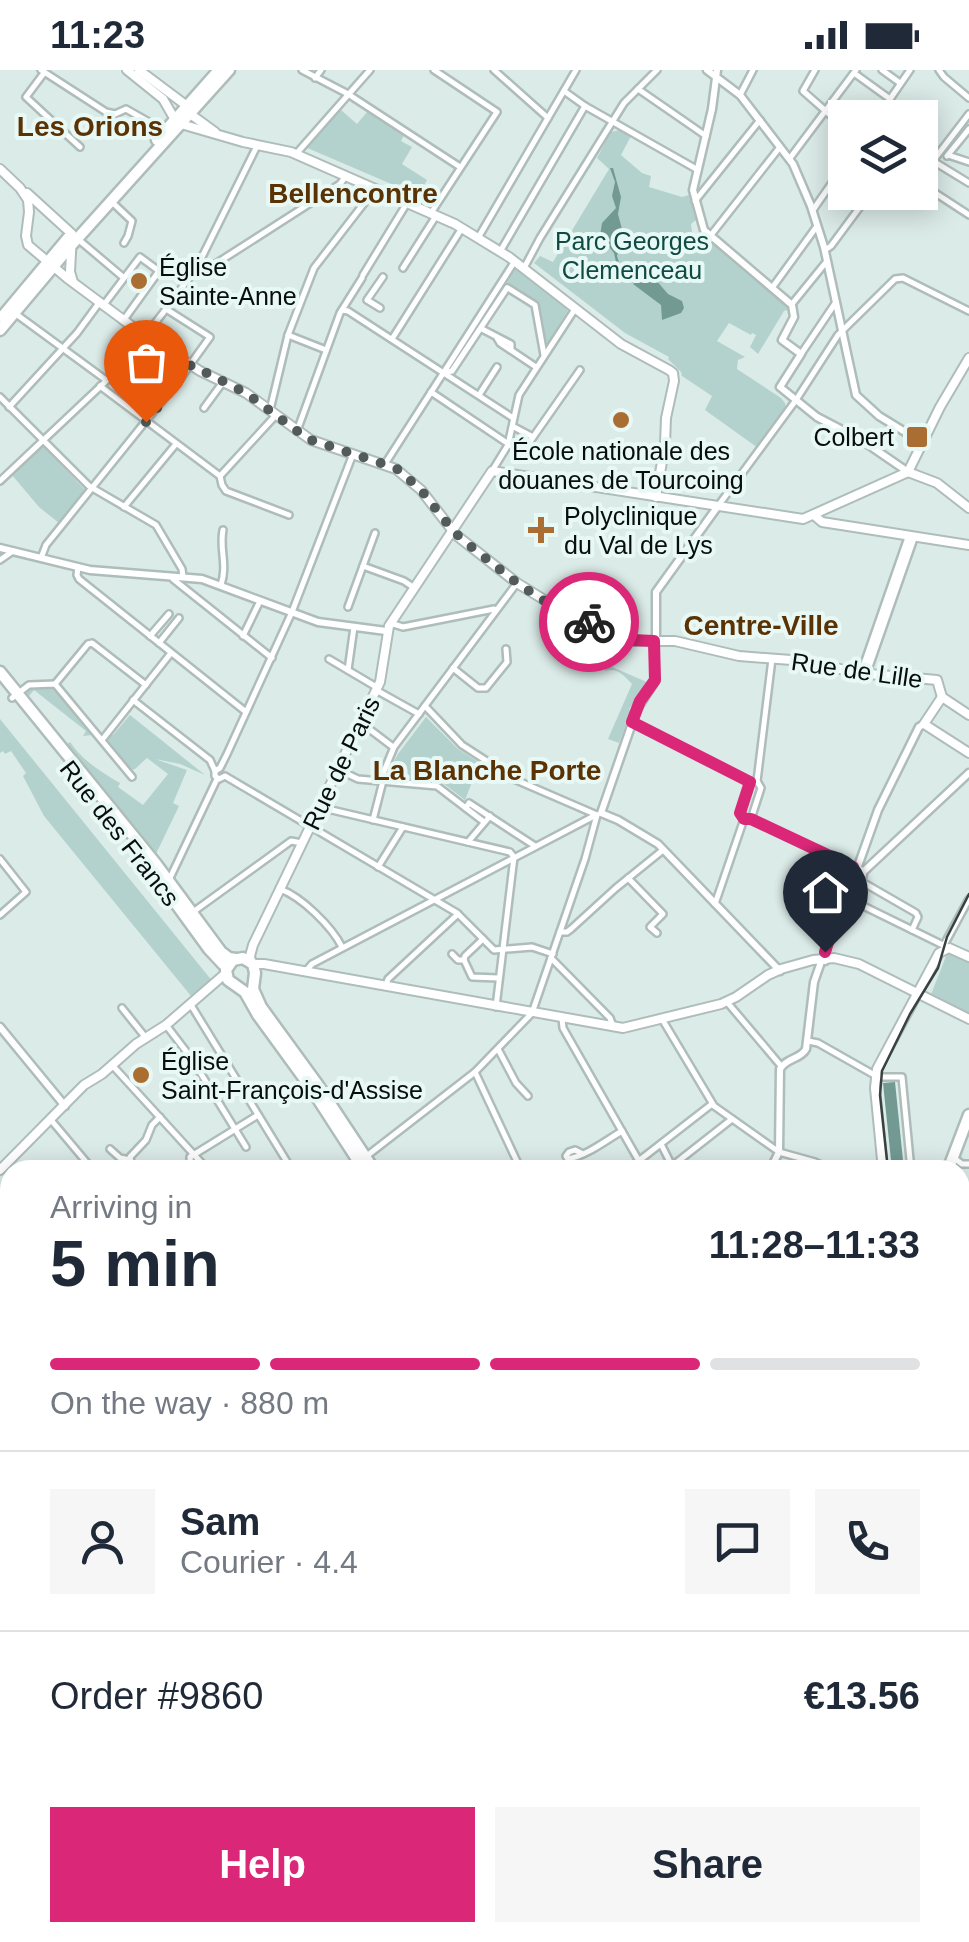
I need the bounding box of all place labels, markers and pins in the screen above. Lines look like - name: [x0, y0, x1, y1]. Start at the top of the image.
- place label: Église Sainte-Anne: [159, 253, 297, 310]
- marker: Église Sainte-Anne: [128, 270, 150, 292]
- pin: [104, 320, 189, 423]
- marker: École nationale des douanes de Tourcoing: [610, 409, 632, 431]
- place label: Colbert: [813, 423, 894, 451]
- marker: Colbert: [904, 424, 930, 450]
- place label: École nationale des douanes de Tourcoing: [498, 437, 744, 494]
- place label: Polyclinique du Val de Lys: [564, 502, 713, 559]
- marker: Polyclinique du Val de Lys: [528, 517, 554, 543]
- pin: [783, 850, 868, 953]
- place label: Église Saint-François-d'Assise: [161, 1047, 423, 1104]
- marker: Église Saint-François-d'Assise: [130, 1064, 152, 1086]

